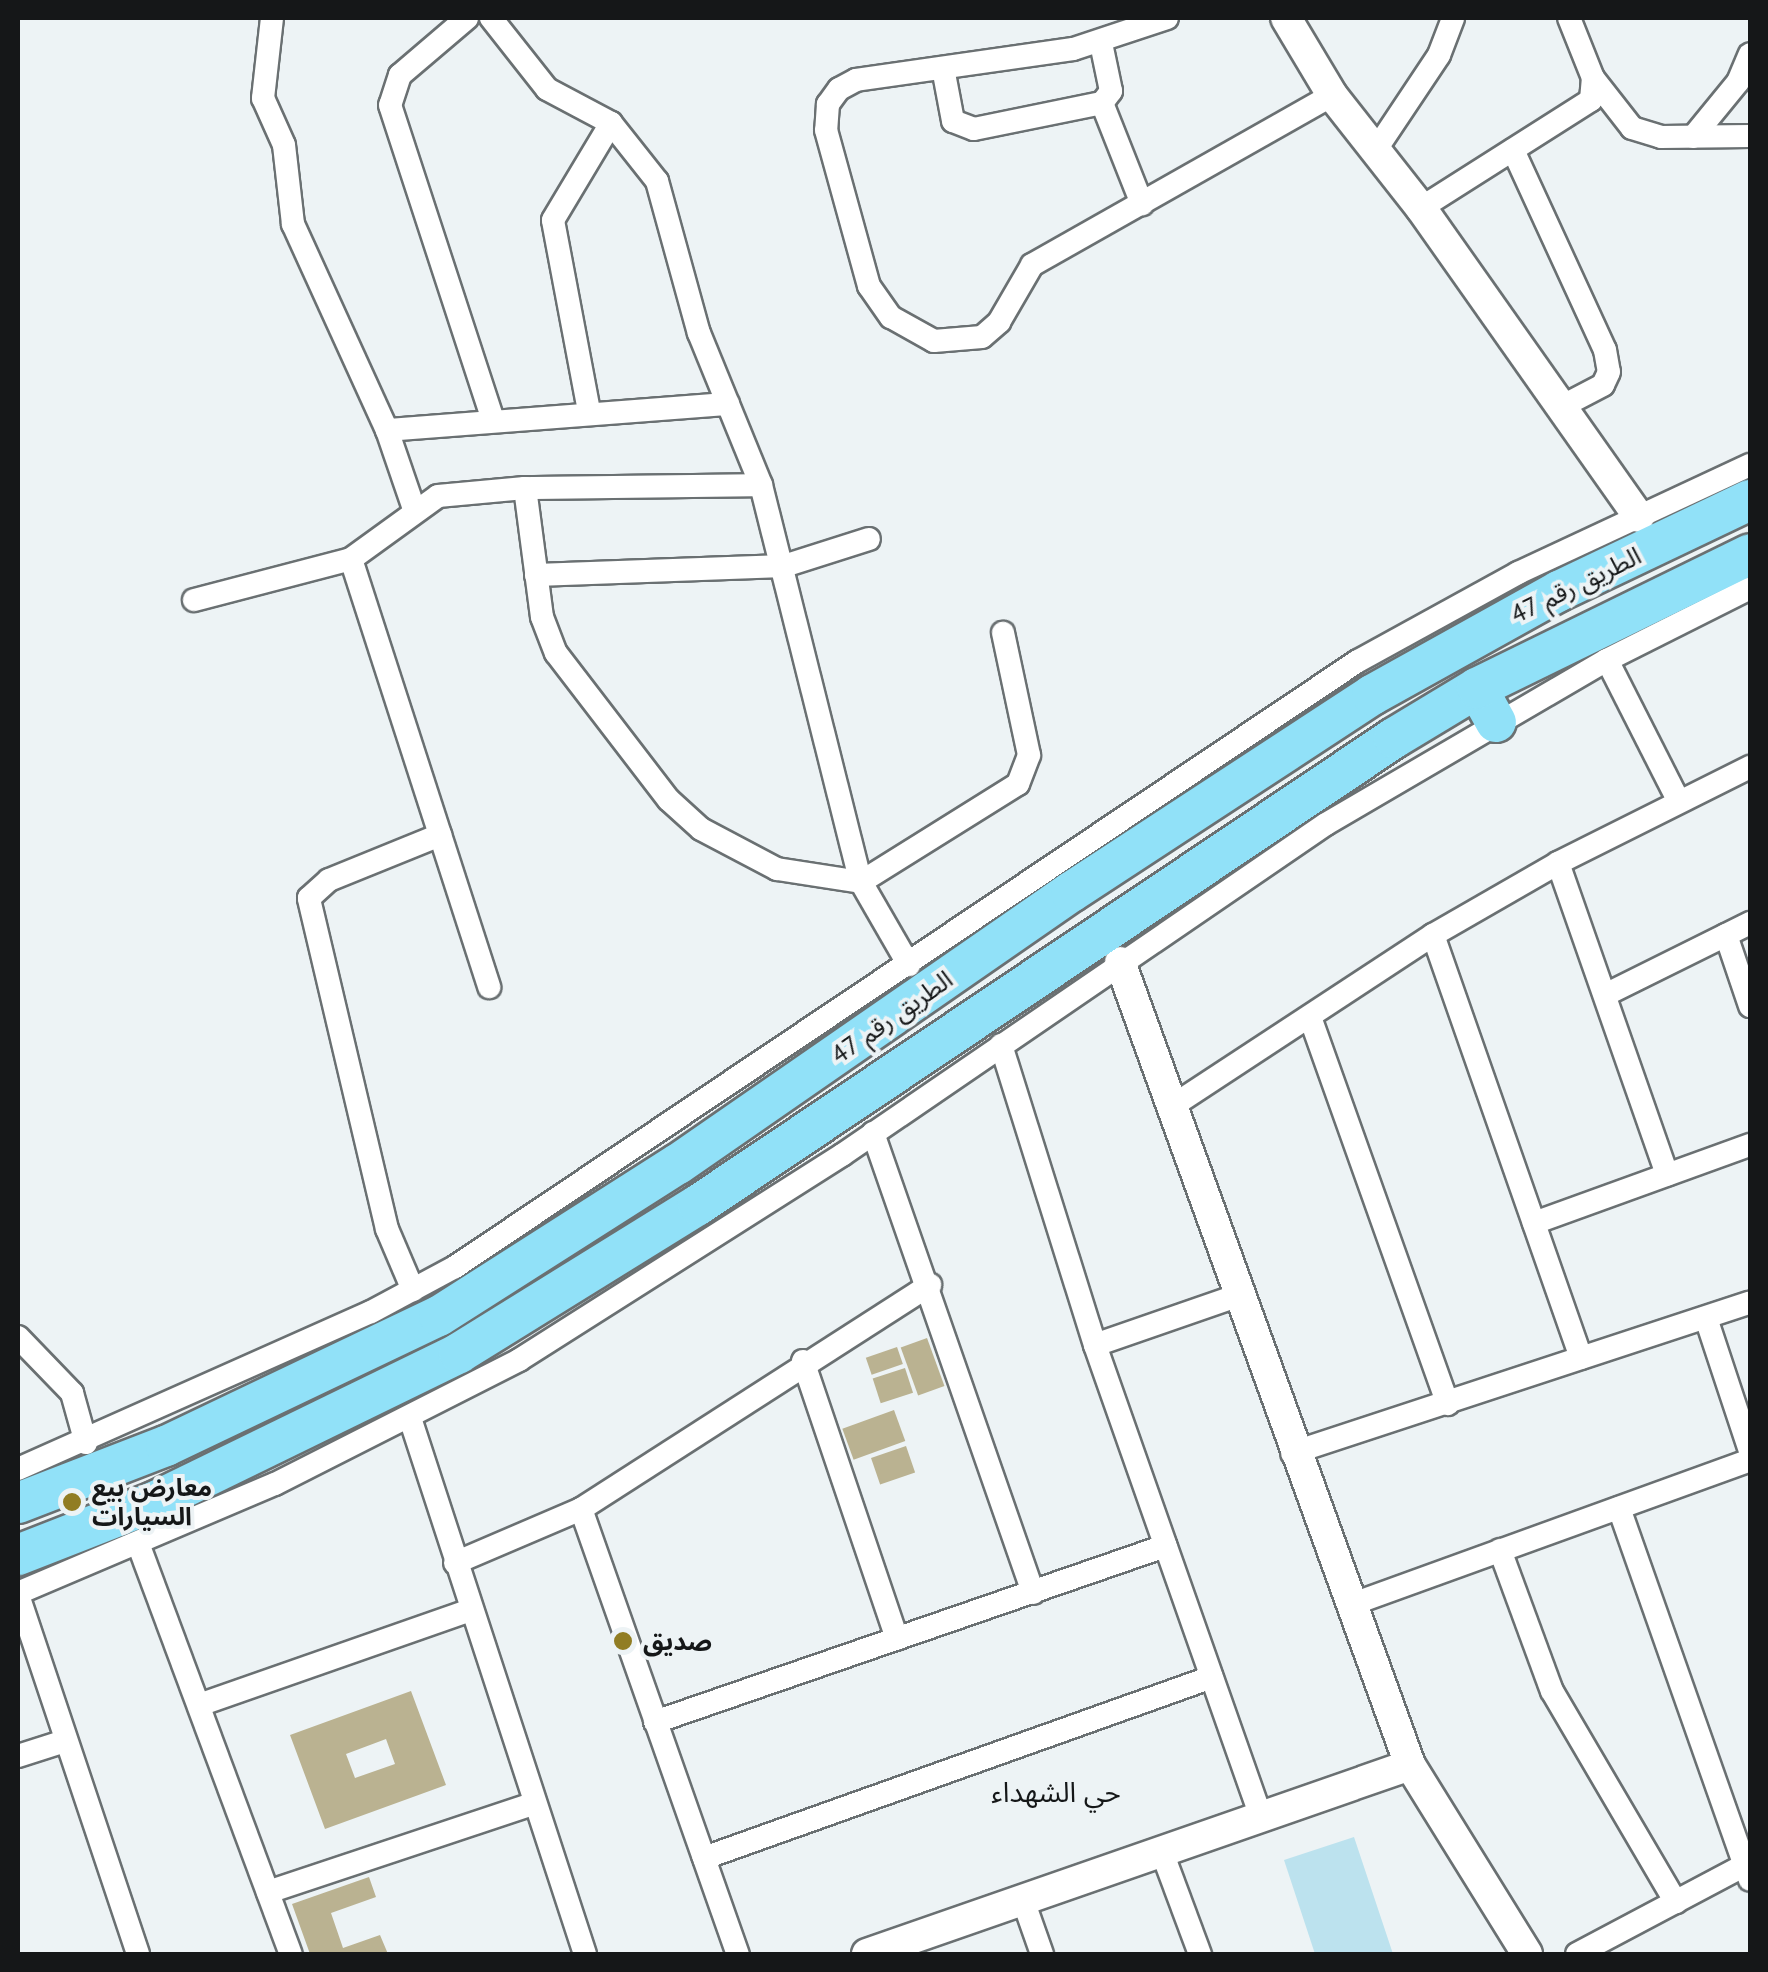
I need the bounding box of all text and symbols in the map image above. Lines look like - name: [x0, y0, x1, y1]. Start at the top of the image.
- street label: الطريق رقم 47: [1506, 541, 1646, 629]
- street label: الطريق رقم 47: [826, 964, 958, 1070]
- place label: معارض بيع السيارات: [92, 1473, 212, 1532]
- marker: معارض بيع السيارات: [61, 1491, 83, 1513]
- place label: صديق: [643, 1626, 712, 1656]
- marker: صديق: [612, 1630, 634, 1652]
- district label: حي الشهداء: [991, 1775, 1121, 1809]

